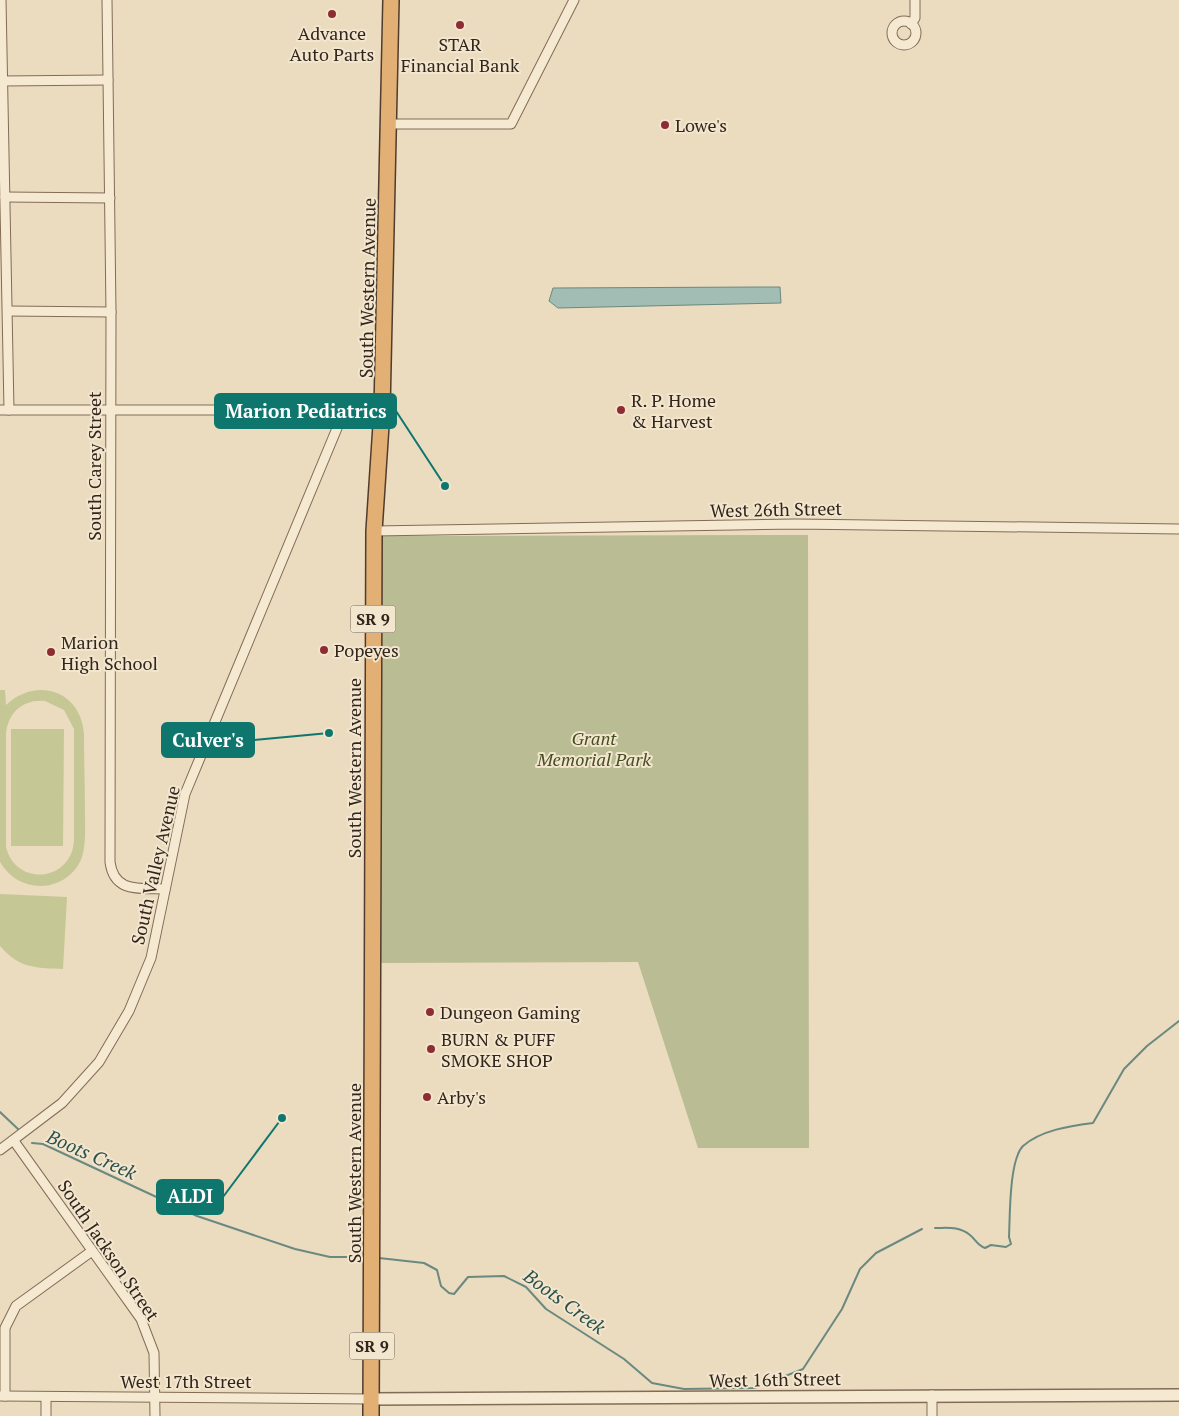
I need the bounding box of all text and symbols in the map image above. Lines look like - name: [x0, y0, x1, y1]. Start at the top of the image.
- marker: Advance Auto Parts: [326, 8, 338, 20]
- marker: STAR Financial Bank: [454, 19, 466, 31]
- place label: Advance Auto Parts: [290, 21, 374, 66]
- place label: STAR Financial Bank: [401, 32, 520, 77]
- place label: Lowe's: [675, 113, 727, 137]
- marker: Lowe's: [659, 119, 671, 131]
- street label: South Western Avenue: [353, 198, 381, 378]
- place label: R. P. Home & Harvest: [631, 388, 716, 433]
- street label: South Carey Street: [82, 391, 106, 541]
- callout: Marion Pediatrics: [215, 394, 396, 428]
- text: Marion Pediatrics: [225, 398, 387, 423]
- marker: R. P. Home & Harvest: [615, 404, 627, 416]
- street label: West 26th Street: [710, 496, 843, 522]
- road number: SR 9: [350, 606, 396, 632]
- place label: Marion High School: [61, 630, 158, 675]
- place label: Popeyes: [334, 638, 399, 662]
- marker: Popeyes: [318, 644, 330, 656]
- marker: Marion High School: [45, 646, 57, 658]
- street label: South Western Avenue: [342, 678, 366, 858]
- callout: Culver's: [162, 723, 254, 757]
- park label: Grant Memorial Park: [536, 726, 651, 771]
- text: Culver's: [172, 727, 244, 752]
- street label: South Valley Avenue: [125, 783, 185, 947]
- place label: Dungeon Gaming: [440, 1000, 580, 1024]
- marker: Dungeon Gaming: [424, 1006, 436, 1018]
- place label: BURN & PUFF SMOKE SHOP: [441, 1027, 556, 1072]
- marker: BURN & PUFF SMOKE SHOP: [425, 1043, 437, 1055]
- street label: South Western Avenue: [342, 1083, 366, 1263]
- place label: Arby's: [437, 1085, 486, 1109]
- marker: Arby's: [421, 1091, 433, 1103]
- water label: Boots Creek: [42, 1123, 142, 1185]
- street label: South Jackson Street: [53, 1175, 165, 1325]
- callout: ALDI: [157, 1180, 223, 1214]
- text: ALDI: [167, 1183, 213, 1208]
- water label: Boots Creek: [518, 1262, 612, 1340]
- road number: SR 9: [350, 1332, 394, 1360]
- street label: West 16th Street: [709, 1366, 842, 1392]
- street label: West 17th Street: [120, 1369, 252, 1393]

